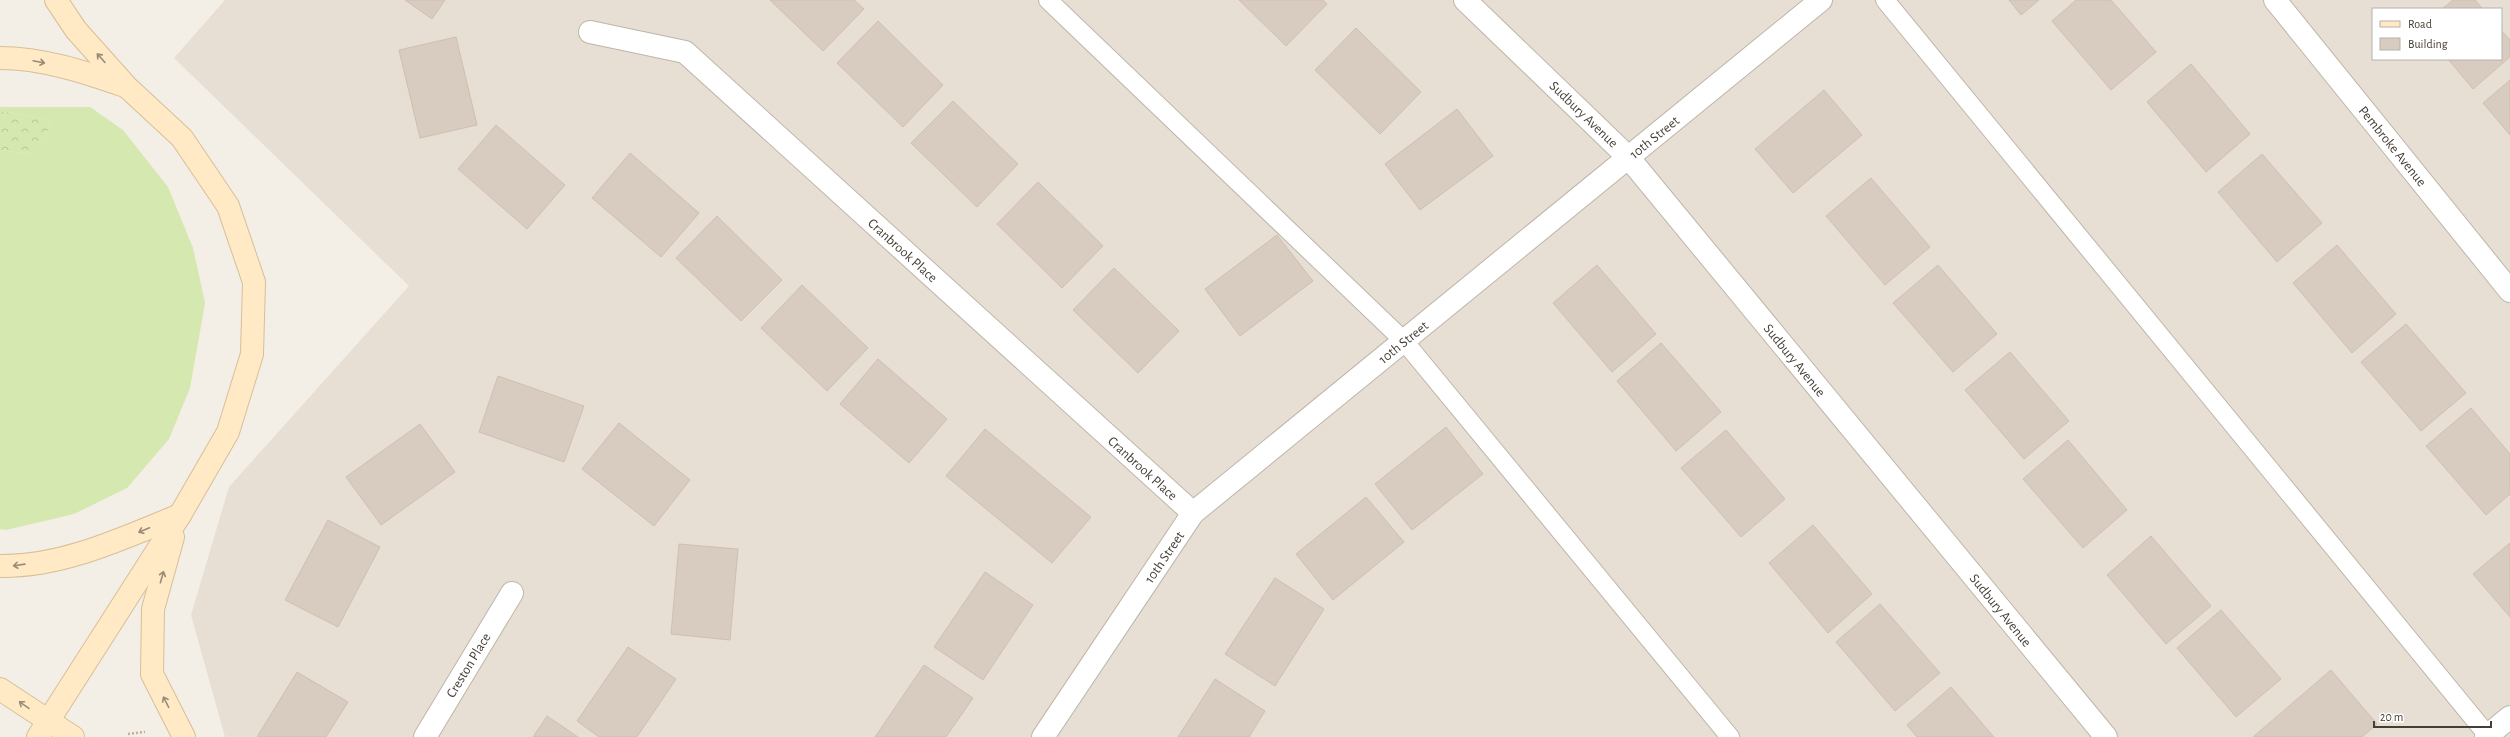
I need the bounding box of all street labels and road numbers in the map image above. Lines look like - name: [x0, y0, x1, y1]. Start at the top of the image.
- street label: Sudbury Avenue: [1546, 79, 1620, 151]
- street label: Pembroke Avenue: [2356, 104, 2429, 189]
- street label: 10th Street: [1627, 113, 1682, 162]
- street label: Cranbrook Place: [865, 216, 940, 285]
- street label: 10th Street: [1376, 318, 1431, 367]
- street label: Sudbury Avenue: [1761, 322, 1828, 400]
- street label: Cranbrook Place: [1105, 434, 1180, 503]
- street label: 10th Street: [1142, 529, 1187, 586]
- street label: Sudbury Avenue: [1967, 572, 2034, 650]
- street label: Creston Place: [444, 631, 494, 700]

